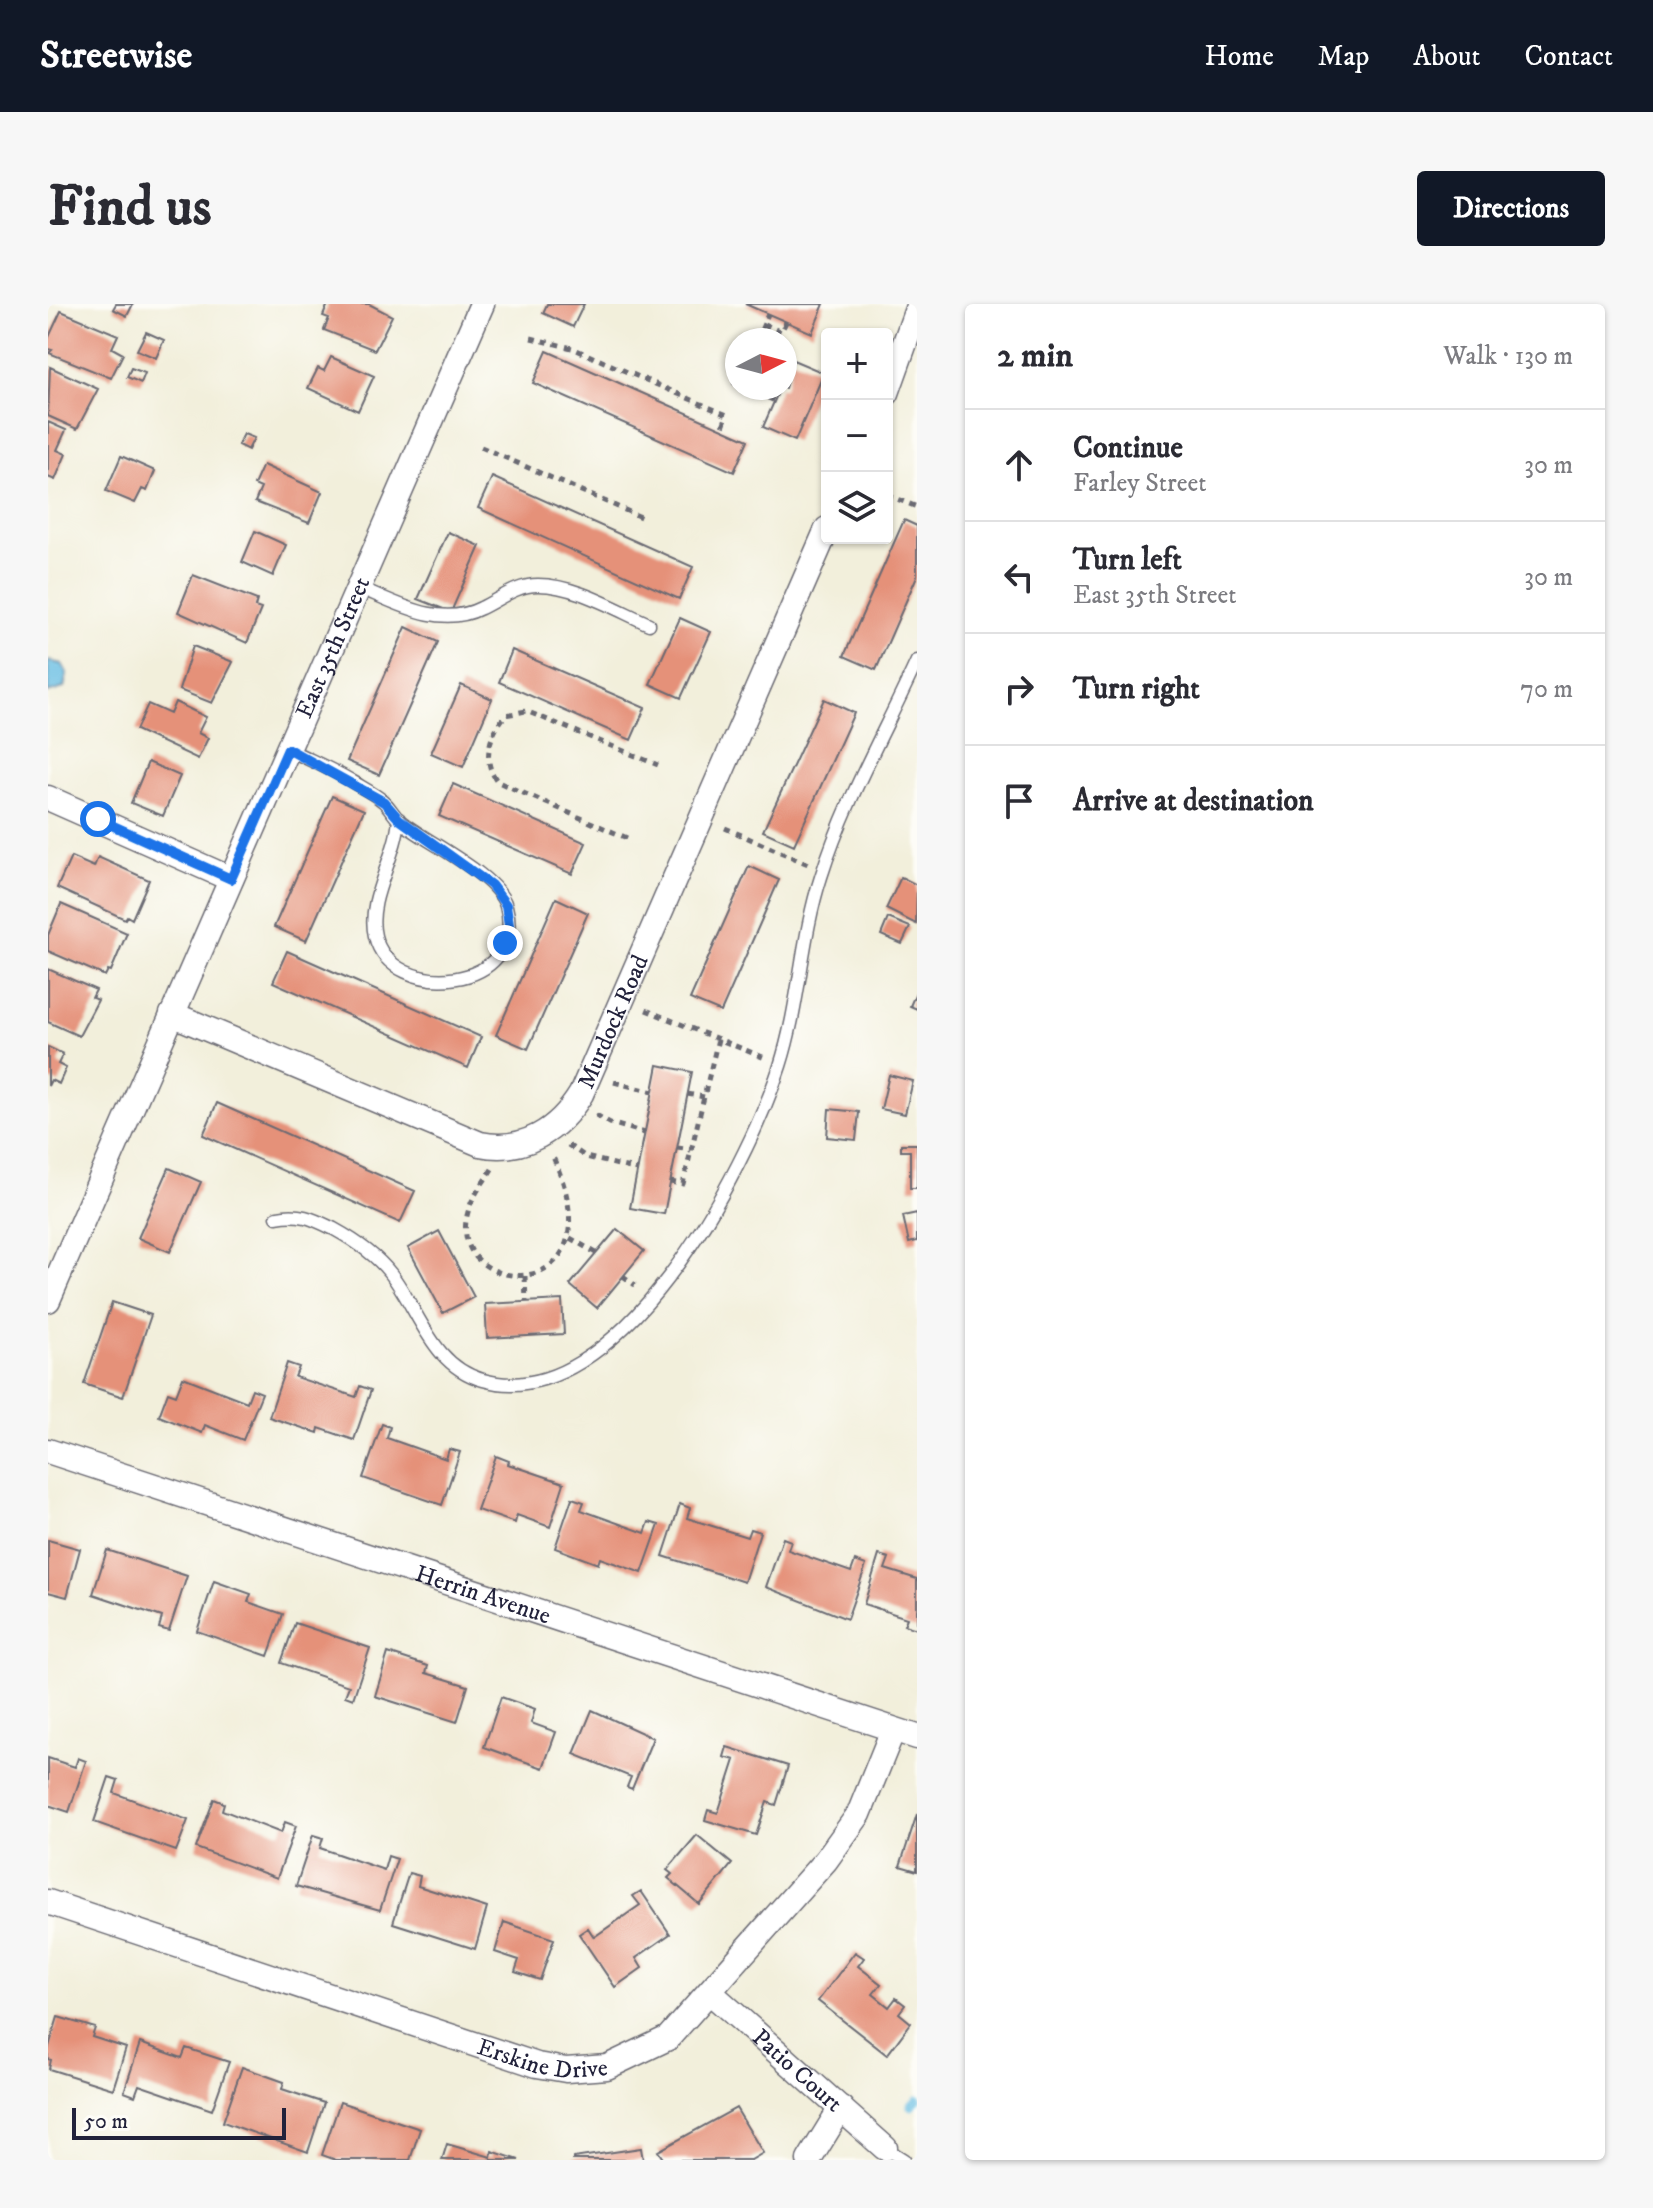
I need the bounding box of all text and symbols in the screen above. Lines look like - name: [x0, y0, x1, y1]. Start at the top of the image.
- text: Streetwise: [40, 32, 192, 80]
- text: Home: [1205, 39, 1274, 74]
- text: Map: [1318, 39, 1369, 74]
- text: About: [1413, 39, 1480, 74]
- text: Contact: [1524, 39, 1613, 74]
- button: Directions: [1417, 171, 1605, 246]
- text: Find us: [48, 173, 212, 243]
- north arrow: [725, 328, 797, 400]
- map controls: [821, 328, 893, 544]
- button: +: [821, 328, 893, 400]
- text: 2 min: [997, 335, 1073, 377]
- text: Walk · 130 m: [1443, 340, 1573, 373]
- button: −: [821, 400, 893, 472]
- text: Continue: [1073, 430, 1183, 467]
- icon: ahead: [997, 443, 1041, 487]
- text: 30 m: [1524, 449, 1573, 482]
- text: Farley Street: [1073, 467, 1207, 500]
- button: layers: [821, 472, 893, 544]
- text: Turn left: [1073, 542, 1182, 579]
- icon: left: [997, 555, 1041, 599]
- text: 30 m: [1524, 561, 1573, 594]
- street label: East 35th Street: [289, 572, 377, 723]
- text: East 35th Street: [1073, 579, 1237, 612]
- icon: right: [997, 667, 1041, 711]
- text: Turn right: [1073, 671, 1200, 708]
- text: 70 m: [1520, 673, 1573, 706]
- icon: arrive: [997, 779, 1041, 823]
- text: Arrive at destination: [1073, 783, 1314, 820]
- route start: [80, 801, 116, 837]
- route end: [487, 925, 523, 961]
- street label: Murdock Road: [571, 950, 656, 1093]
- street label: Herrin Avenue: [411, 1559, 554, 1631]
- street label: Patio Court: [746, 2023, 848, 2119]
- street label: Erskine Drive: [473, 2032, 609, 2087]
- scale bar: [72, 2104, 286, 2140]
- text: 50 m: [84, 2108, 128, 2135]

